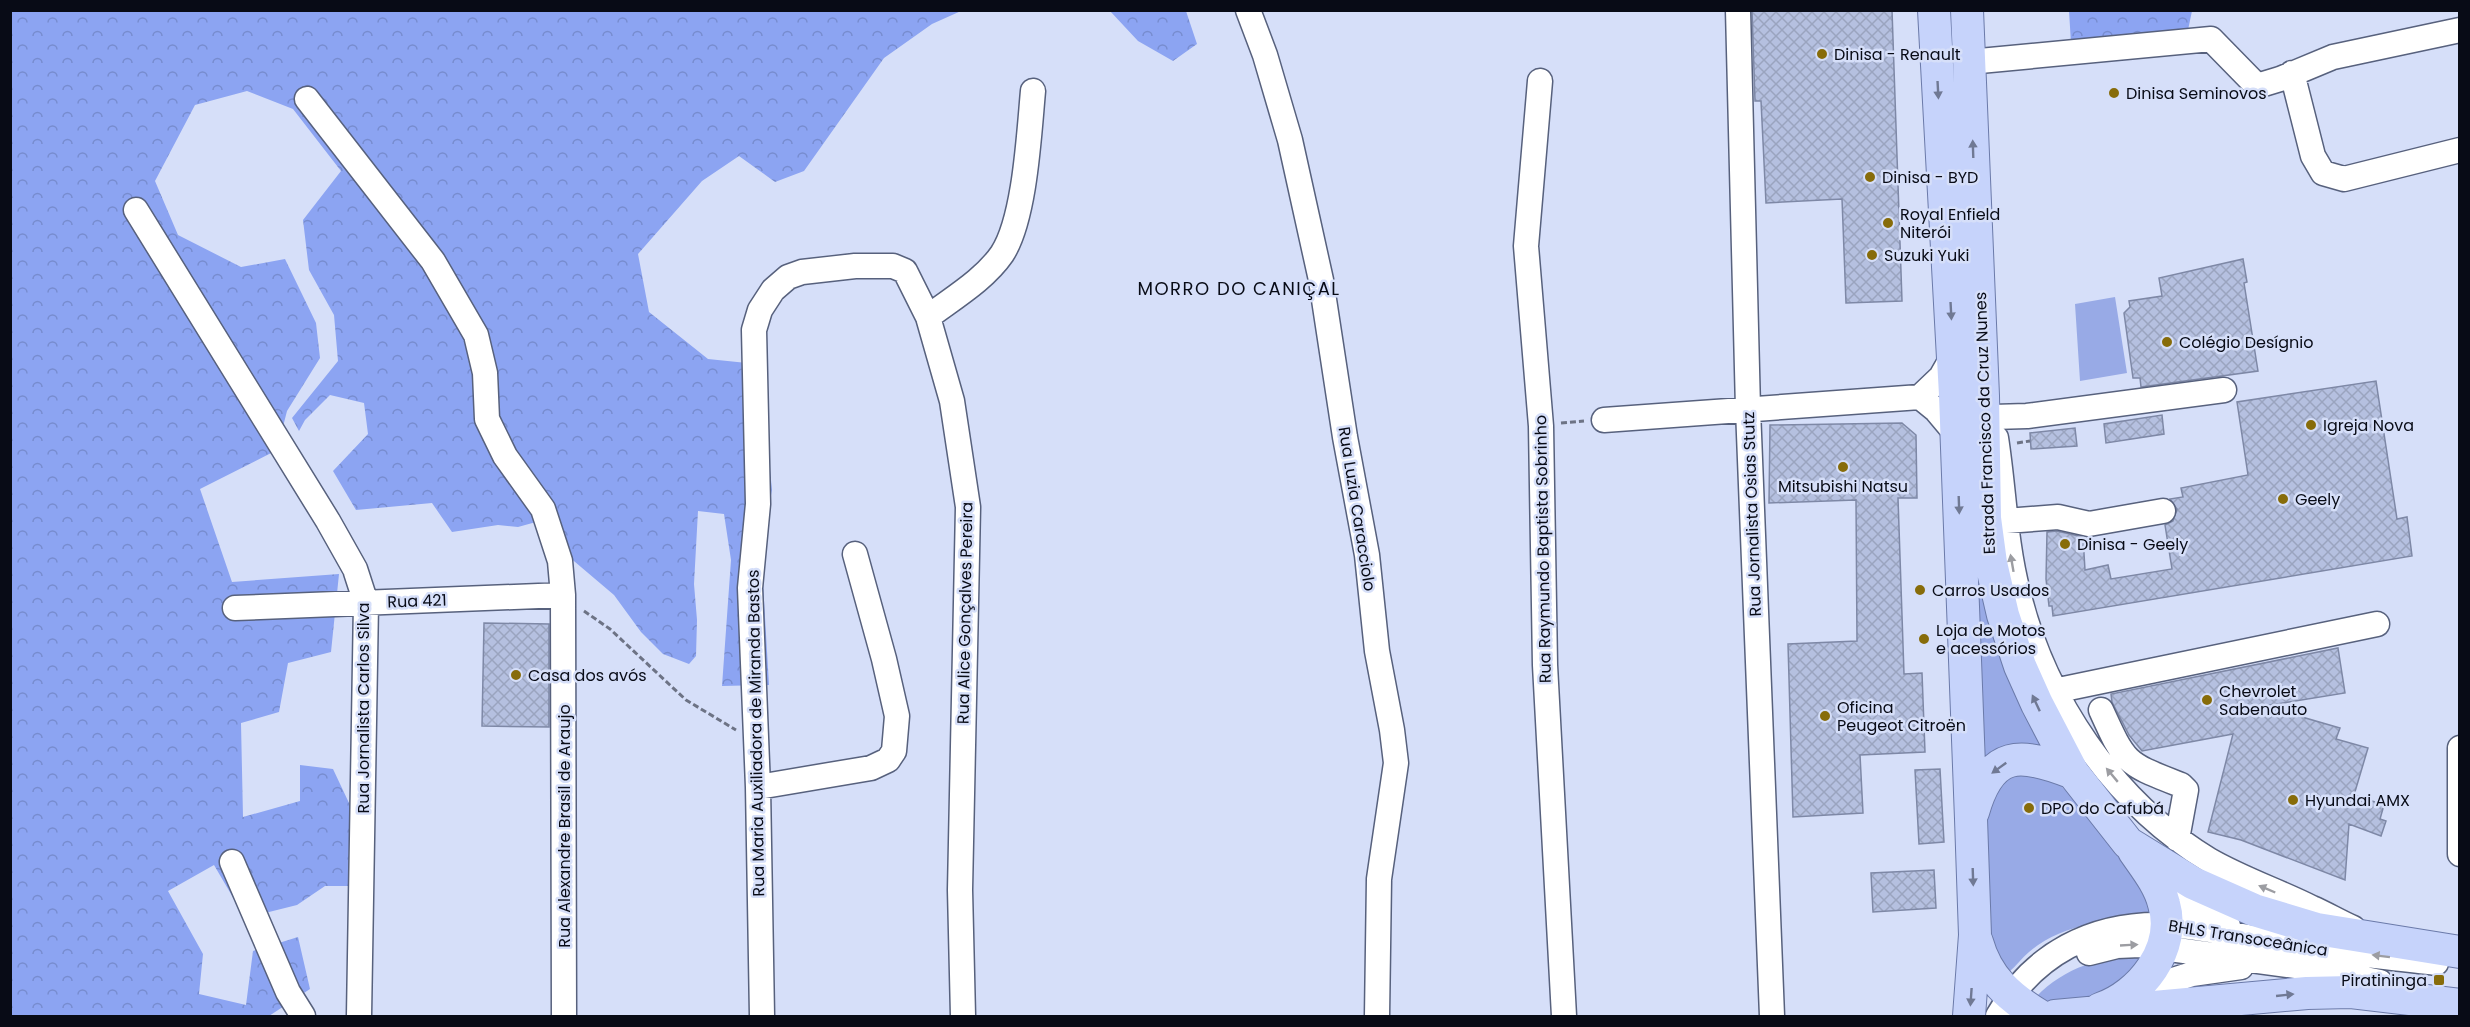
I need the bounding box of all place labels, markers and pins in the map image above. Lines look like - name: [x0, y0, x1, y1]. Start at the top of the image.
- place label: Dinisa - Renault: [1834, 43, 1961, 66]
- marker: Dinisa - Renault: [1815, 47, 1829, 61]
- place label: Dinisa Seminovos: [2126, 82, 2267, 105]
- marker: Dinisa Seminovos: [2107, 86, 2121, 100]
- place label: Dinisa - BYD: [1882, 166, 1978, 189]
- marker: Dinisa - BYD: [1863, 170, 1877, 184]
- place label: Royal Enfield Niterói: [1900, 203, 2000, 244]
- marker: Royal Enfield Niterói: [1881, 216, 1895, 230]
- place label: Suzuki Yuki: [1884, 244, 1969, 267]
- marker: Suzuki Yuki: [1865, 248, 1879, 262]
- place label: Colégio Desígnio: [2179, 331, 2313, 354]
- marker: Colégio Desígnio: [2160, 335, 2174, 349]
- place label: Igreja Nova: [2323, 414, 2414, 437]
- marker: Igreja Nova: [2304, 418, 2318, 432]
- marker: Mitsubishi Natsu: [1836, 460, 1850, 474]
- place label: Mitsubishi Natsu: [1778, 475, 1908, 498]
- place label: Geely: [2295, 488, 2340, 511]
- marker: Geely: [2276, 492, 2290, 506]
- place label: Dinisa - Geely: [2077, 533, 2188, 556]
- marker: Dinisa - Geely: [2058, 537, 2072, 551]
- place label: Carros Usados: [1932, 579, 2049, 602]
- marker: Carros Usados: [1913, 583, 1927, 597]
- place label: Loja de Motos e acessórios: [1936, 619, 2046, 660]
- marker: Loja de Motos e acessórios: [1917, 632, 1931, 646]
- place label: Casa dos avós: [528, 664, 647, 687]
- marker: Casa dos avós: [509, 668, 523, 682]
- place label: Chevrolet Sabenauto: [2219, 680, 2307, 721]
- marker: Chevrolet Sabenauto: [2200, 693, 2214, 707]
- place label: Oficina Peugeot Citroën: [1837, 696, 1966, 737]
- marker: Oficina Peugeot Citroën: [1818, 709, 1832, 723]
- place label: Hyundai AMX: [2305, 789, 2410, 812]
- marker: Hyundai AMX: [2286, 793, 2300, 807]
- place label: DPO do Cafubá: [2041, 797, 2164, 820]
- marker: DPO do Cafubá: [2022, 801, 2036, 815]
- place label: Piratininga: [2341, 969, 2427, 992]
- marker: Piratininga: [2432, 973, 2446, 987]

